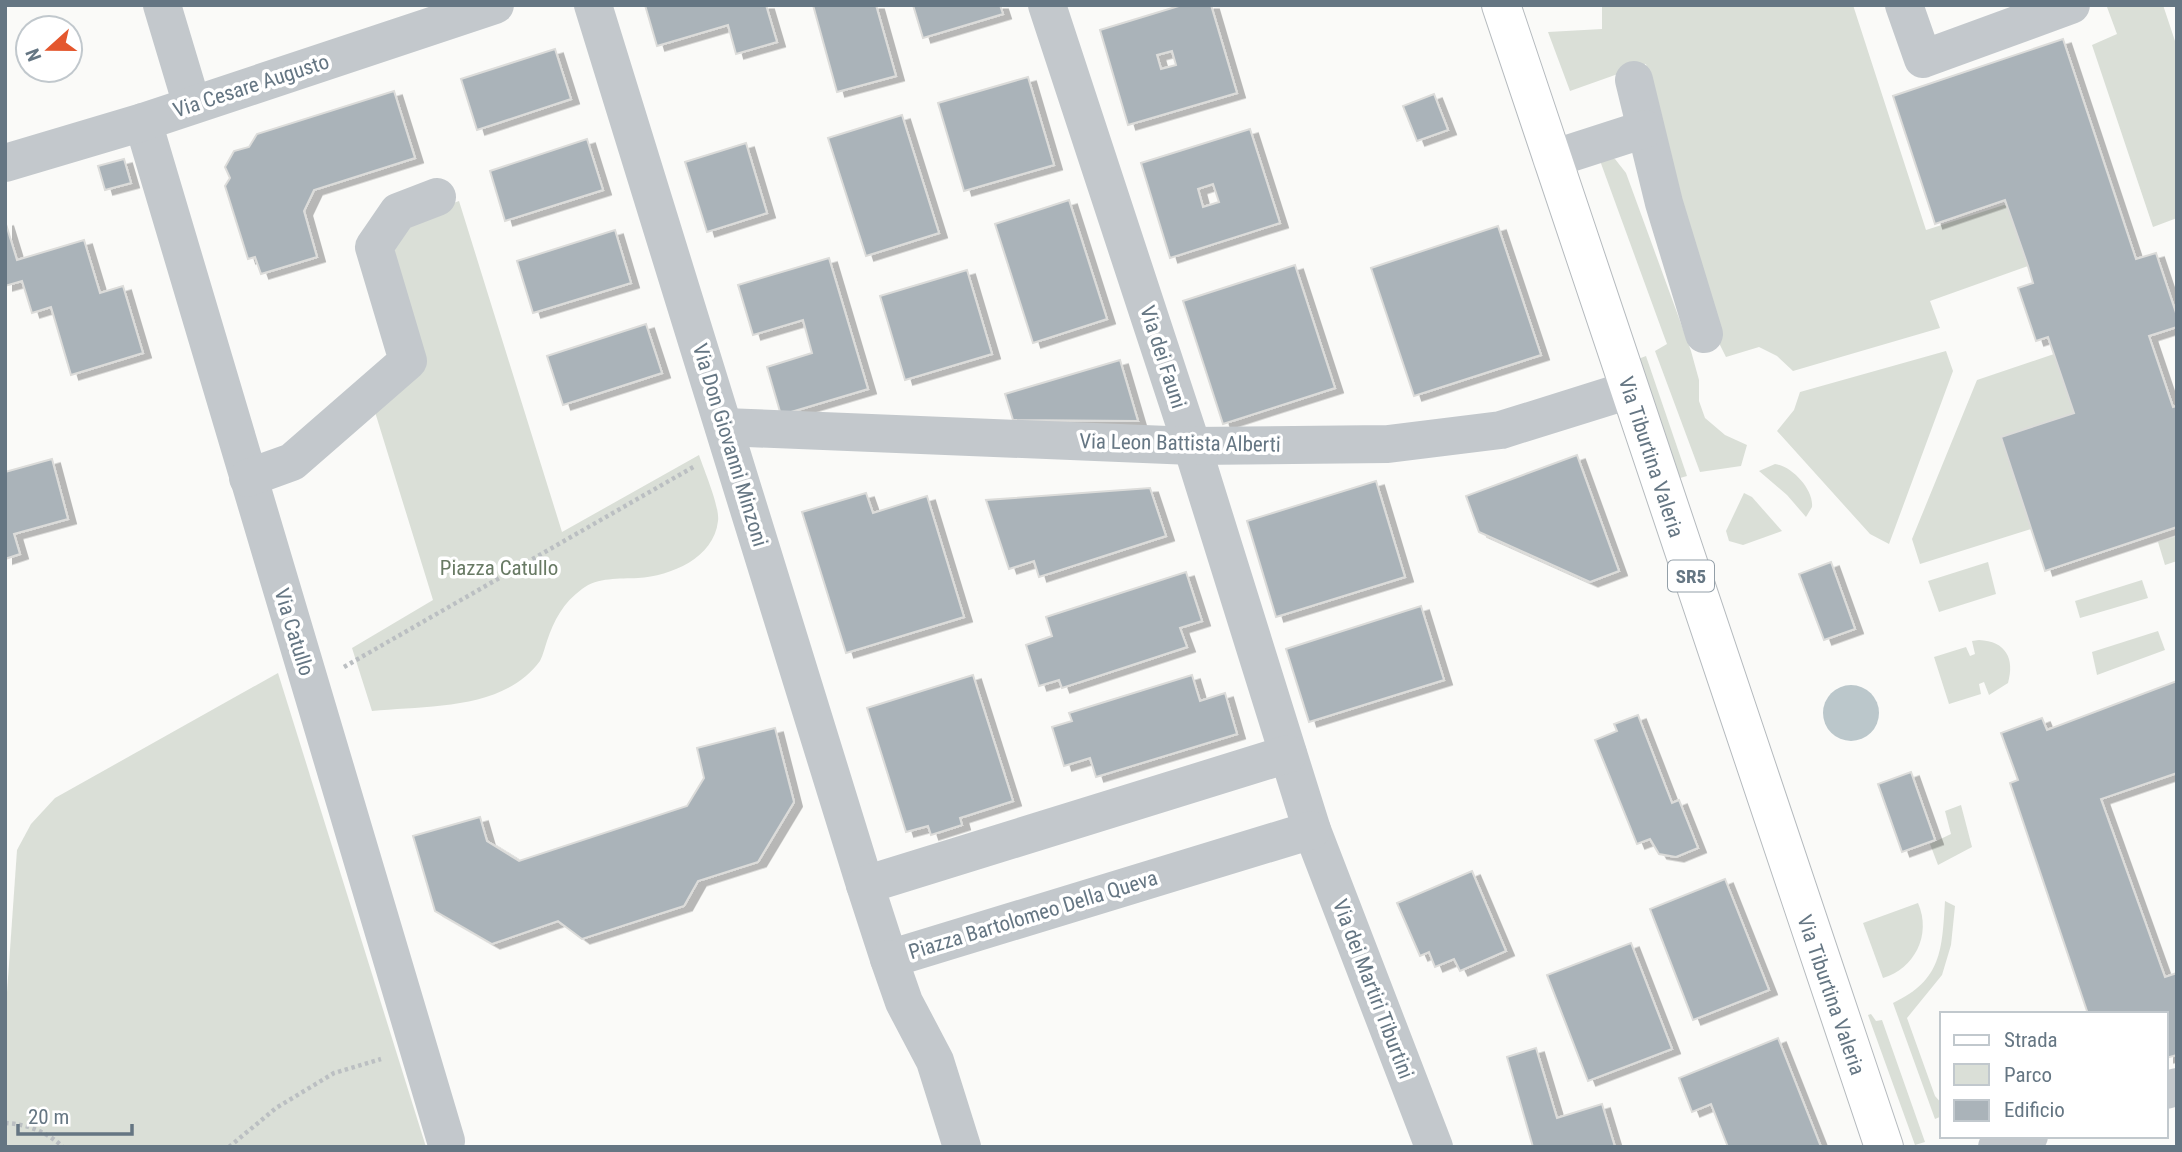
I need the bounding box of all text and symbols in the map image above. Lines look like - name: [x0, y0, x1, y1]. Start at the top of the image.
- north arrow: [14, 14, 84, 84]
- text: N: [21, 45, 46, 64]
- street label: Via Cesare Augusto: [170, 49, 332, 123]
- street label: Via dei Fauni: [1135, 303, 1191, 411]
- street label: Via Don Giovanni Minzoni: [688, 341, 772, 549]
- street label: Via Tiburtina Valeria: [1614, 374, 1688, 540]
- street label: Via Leon Battista Alberti: [1079, 429, 1281, 457]
- park label: Piazza Catullo: [440, 556, 558, 580]
- road number: SR5: [1668, 561, 1714, 592]
- street label: Via Catullo: [269, 585, 319, 679]
- street label: Piazza Bartolomeo Della Queva: [906, 866, 1160, 964]
- street label: Via dei Martiri Tiburtini: [1328, 896, 1418, 1082]
- street label: Via Tiburtina Valeria: [1792, 912, 1870, 1078]
- legend: [1940, 1012, 2168, 1138]
- text: Strada: [2004, 1028, 2058, 1052]
- text: Parco: [2004, 1063, 2052, 1087]
- scale bar: [18, 1092, 131, 1136]
- text: Edificio: [2004, 1098, 2065, 1122]
- text: 20 m: [28, 1105, 69, 1129]

